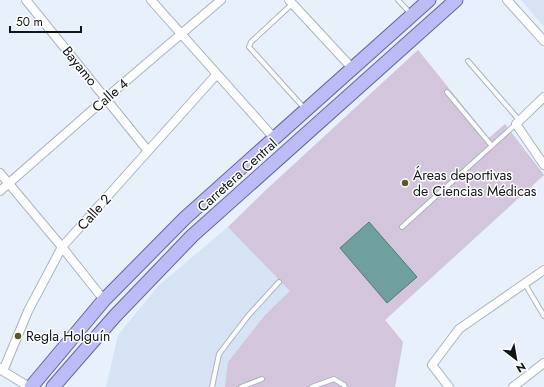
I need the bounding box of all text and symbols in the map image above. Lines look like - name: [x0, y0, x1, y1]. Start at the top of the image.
- scale bar: [10, 8, 81, 34]
- text: 50 m: [16, 13, 43, 31]
- street label: Bayamo: [58, 42, 102, 90]
- street label: Calle 4: [87, 74, 133, 116]
- street label: Carretera Central: [193, 134, 281, 216]
- place label: Áreas deportivas de Ciencias Médicas: [413, 165, 537, 201]
- marker: Áreas deportivas de Ciencias Médicas: [400, 178, 410, 188]
- street label: Calle 2: [72, 190, 116, 234]
- place label: Regla Holguín: [26, 326, 110, 346]
- marker: Regla Holguín: [13, 331, 23, 341]
- north arrow: [496, 339, 536, 379]
- text: N: [513, 358, 529, 377]

